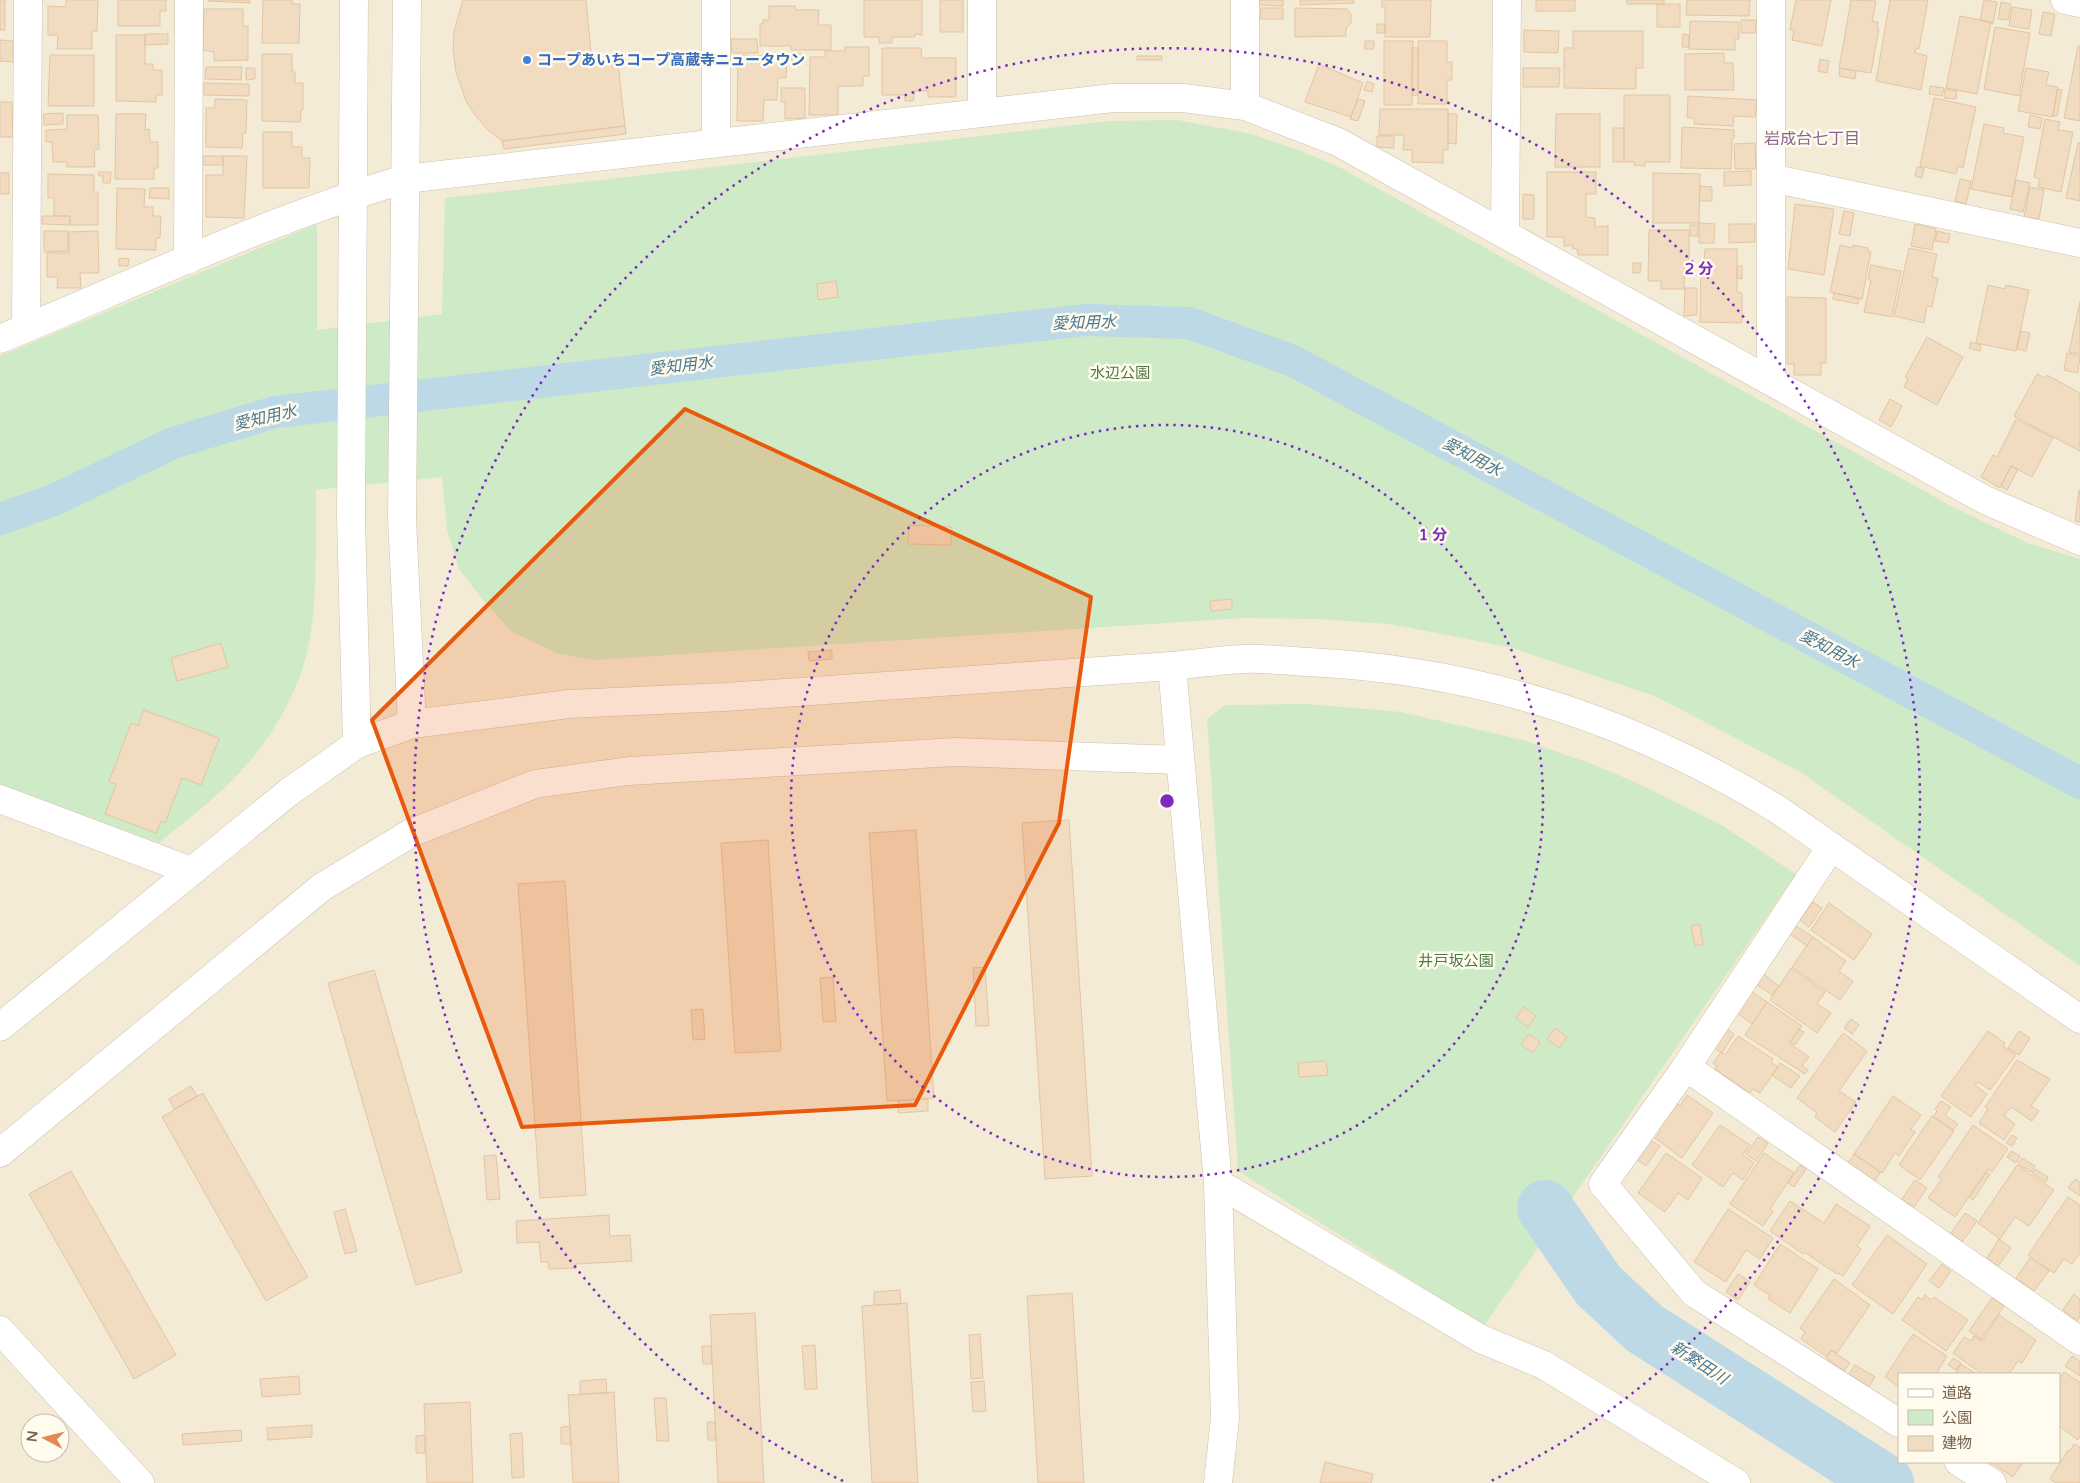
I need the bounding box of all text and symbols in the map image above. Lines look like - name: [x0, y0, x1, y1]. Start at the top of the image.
- place label: コープあいちコープ高蔵寺ニュータウン: [537, 51, 805, 69]
- marker: コープあいちコープ高蔵寺ニュータウン: [521, 54, 533, 66]
- district label: 岩成台七丁目: [1764, 129, 1860, 149]
- text: 2 分: [1685, 260, 1713, 278]
- water label: 愛知用水: [1052, 312, 1118, 334]
- water label: 愛知用水: [648, 352, 716, 380]
- park label: 水辺公園: [1090, 364, 1150, 382]
- water label: 愛知用水: [232, 401, 300, 435]
- water label: 愛知用水: [1439, 433, 1507, 482]
- text: 1 分: [1419, 526, 1447, 544]
- water label: 愛知用水: [1796, 625, 1864, 674]
- centre of rings: [1158, 792, 1176, 810]
- park label: 井戸坂公園: [1418, 952, 1494, 970]
- water label: 新繁田川: [1667, 1337, 1733, 1390]
- legend: [1898, 1373, 2060, 1463]
- text: 道路: [1942, 1384, 1972, 1402]
- text: 公園: [1942, 1409, 1972, 1427]
- north arrow: [20, 1413, 70, 1463]
- text: N: [23, 1430, 42, 1443]
- text: 建物: [1942, 1434, 1972, 1452]

